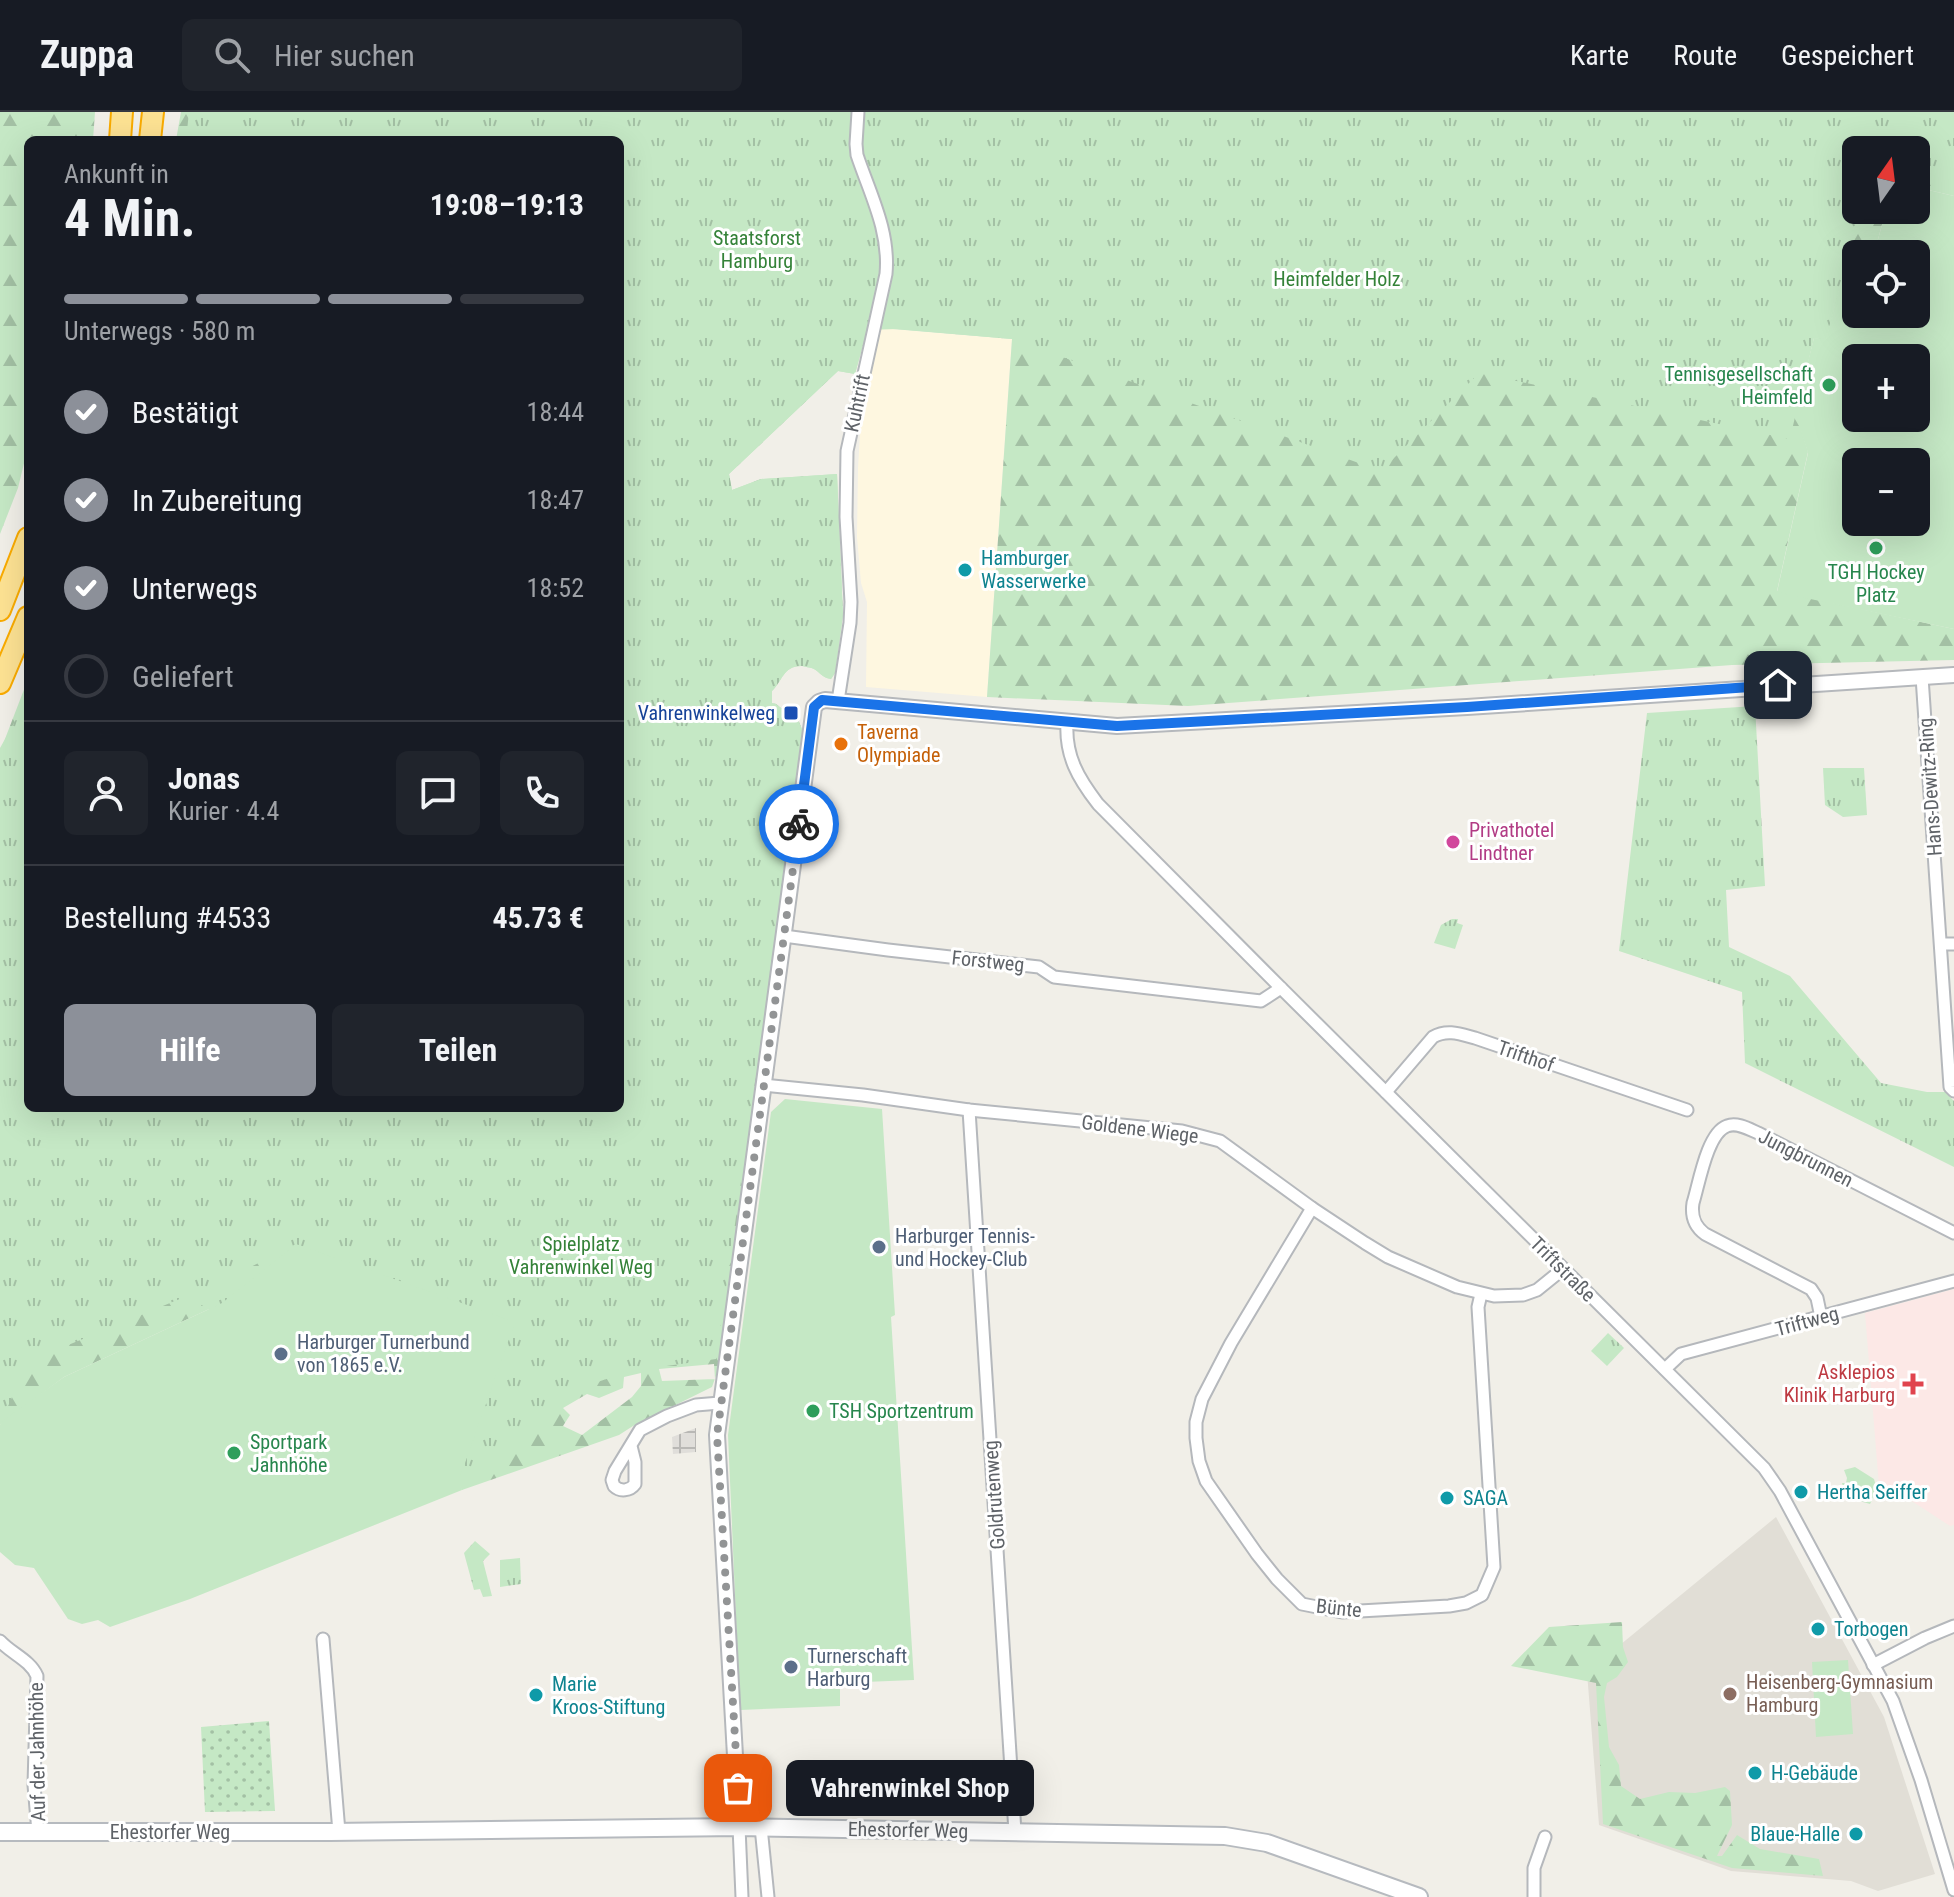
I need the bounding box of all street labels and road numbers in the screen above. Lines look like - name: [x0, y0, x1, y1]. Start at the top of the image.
- street label: Kuhtrift: [839, 372, 875, 434]
- street label: Hans-Dewitz-Ring: [1913, 717, 1947, 857]
- street label: Forstweg: [951, 945, 1025, 977]
- street label: Trifthof: [1494, 1035, 1558, 1077]
- street label: Goldene Wiege: [1080, 1110, 1200, 1148]
- street label: Jungbrunnen: [1755, 1124, 1857, 1192]
- street label: Triftstraße: [1525, 1231, 1601, 1307]
- street label: Triftweg: [1773, 1301, 1841, 1341]
- street label: Goldrutenweg: [978, 1440, 1010, 1550]
- street label: Bünte: [1315, 1594, 1363, 1622]
- street label: Auf der Jahnhöhe: [24, 1682, 50, 1822]
- street label: Ehestorfer Weg: [848, 1817, 968, 1843]
- street label: Ehestorfer Weg: [110, 1820, 230, 1844]

